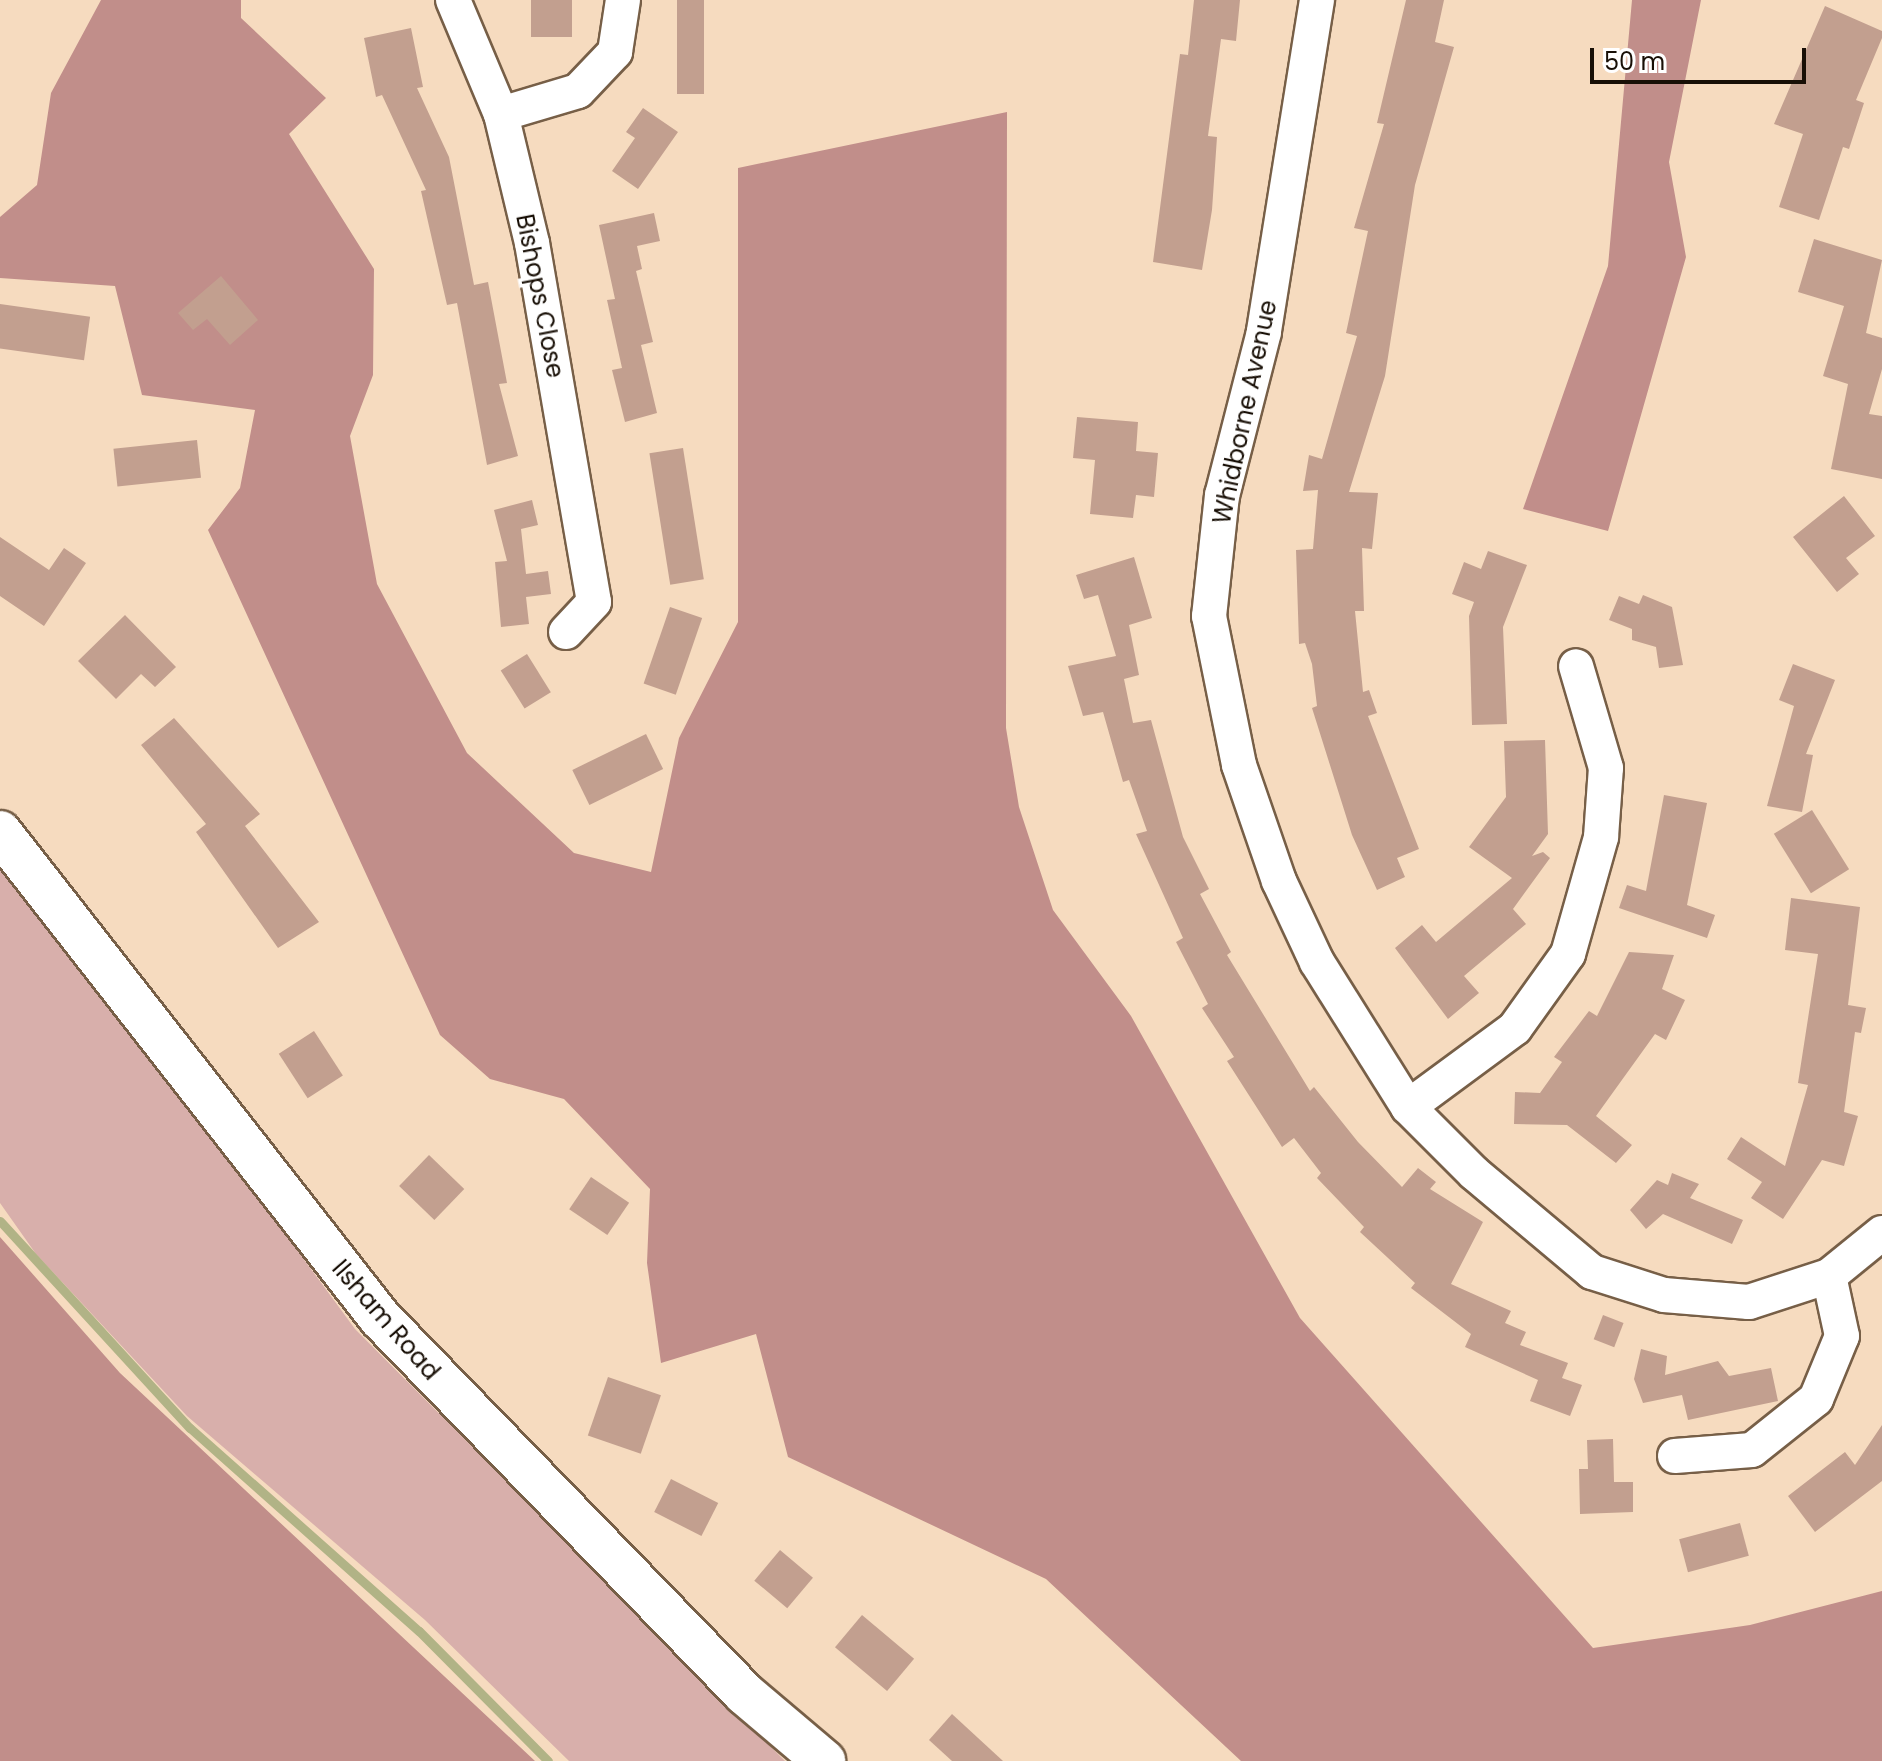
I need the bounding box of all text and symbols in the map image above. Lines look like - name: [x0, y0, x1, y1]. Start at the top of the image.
- scale bar: [1594, 32, 1810, 82]
- text: 50 m: [1604, 45, 1665, 78]
- street label: Bishops Close: [510, 212, 570, 380]
- street label: Whidborne Avenue: [1207, 297, 1283, 527]
- street label: Ilsham Road: [326, 1254, 446, 1386]

